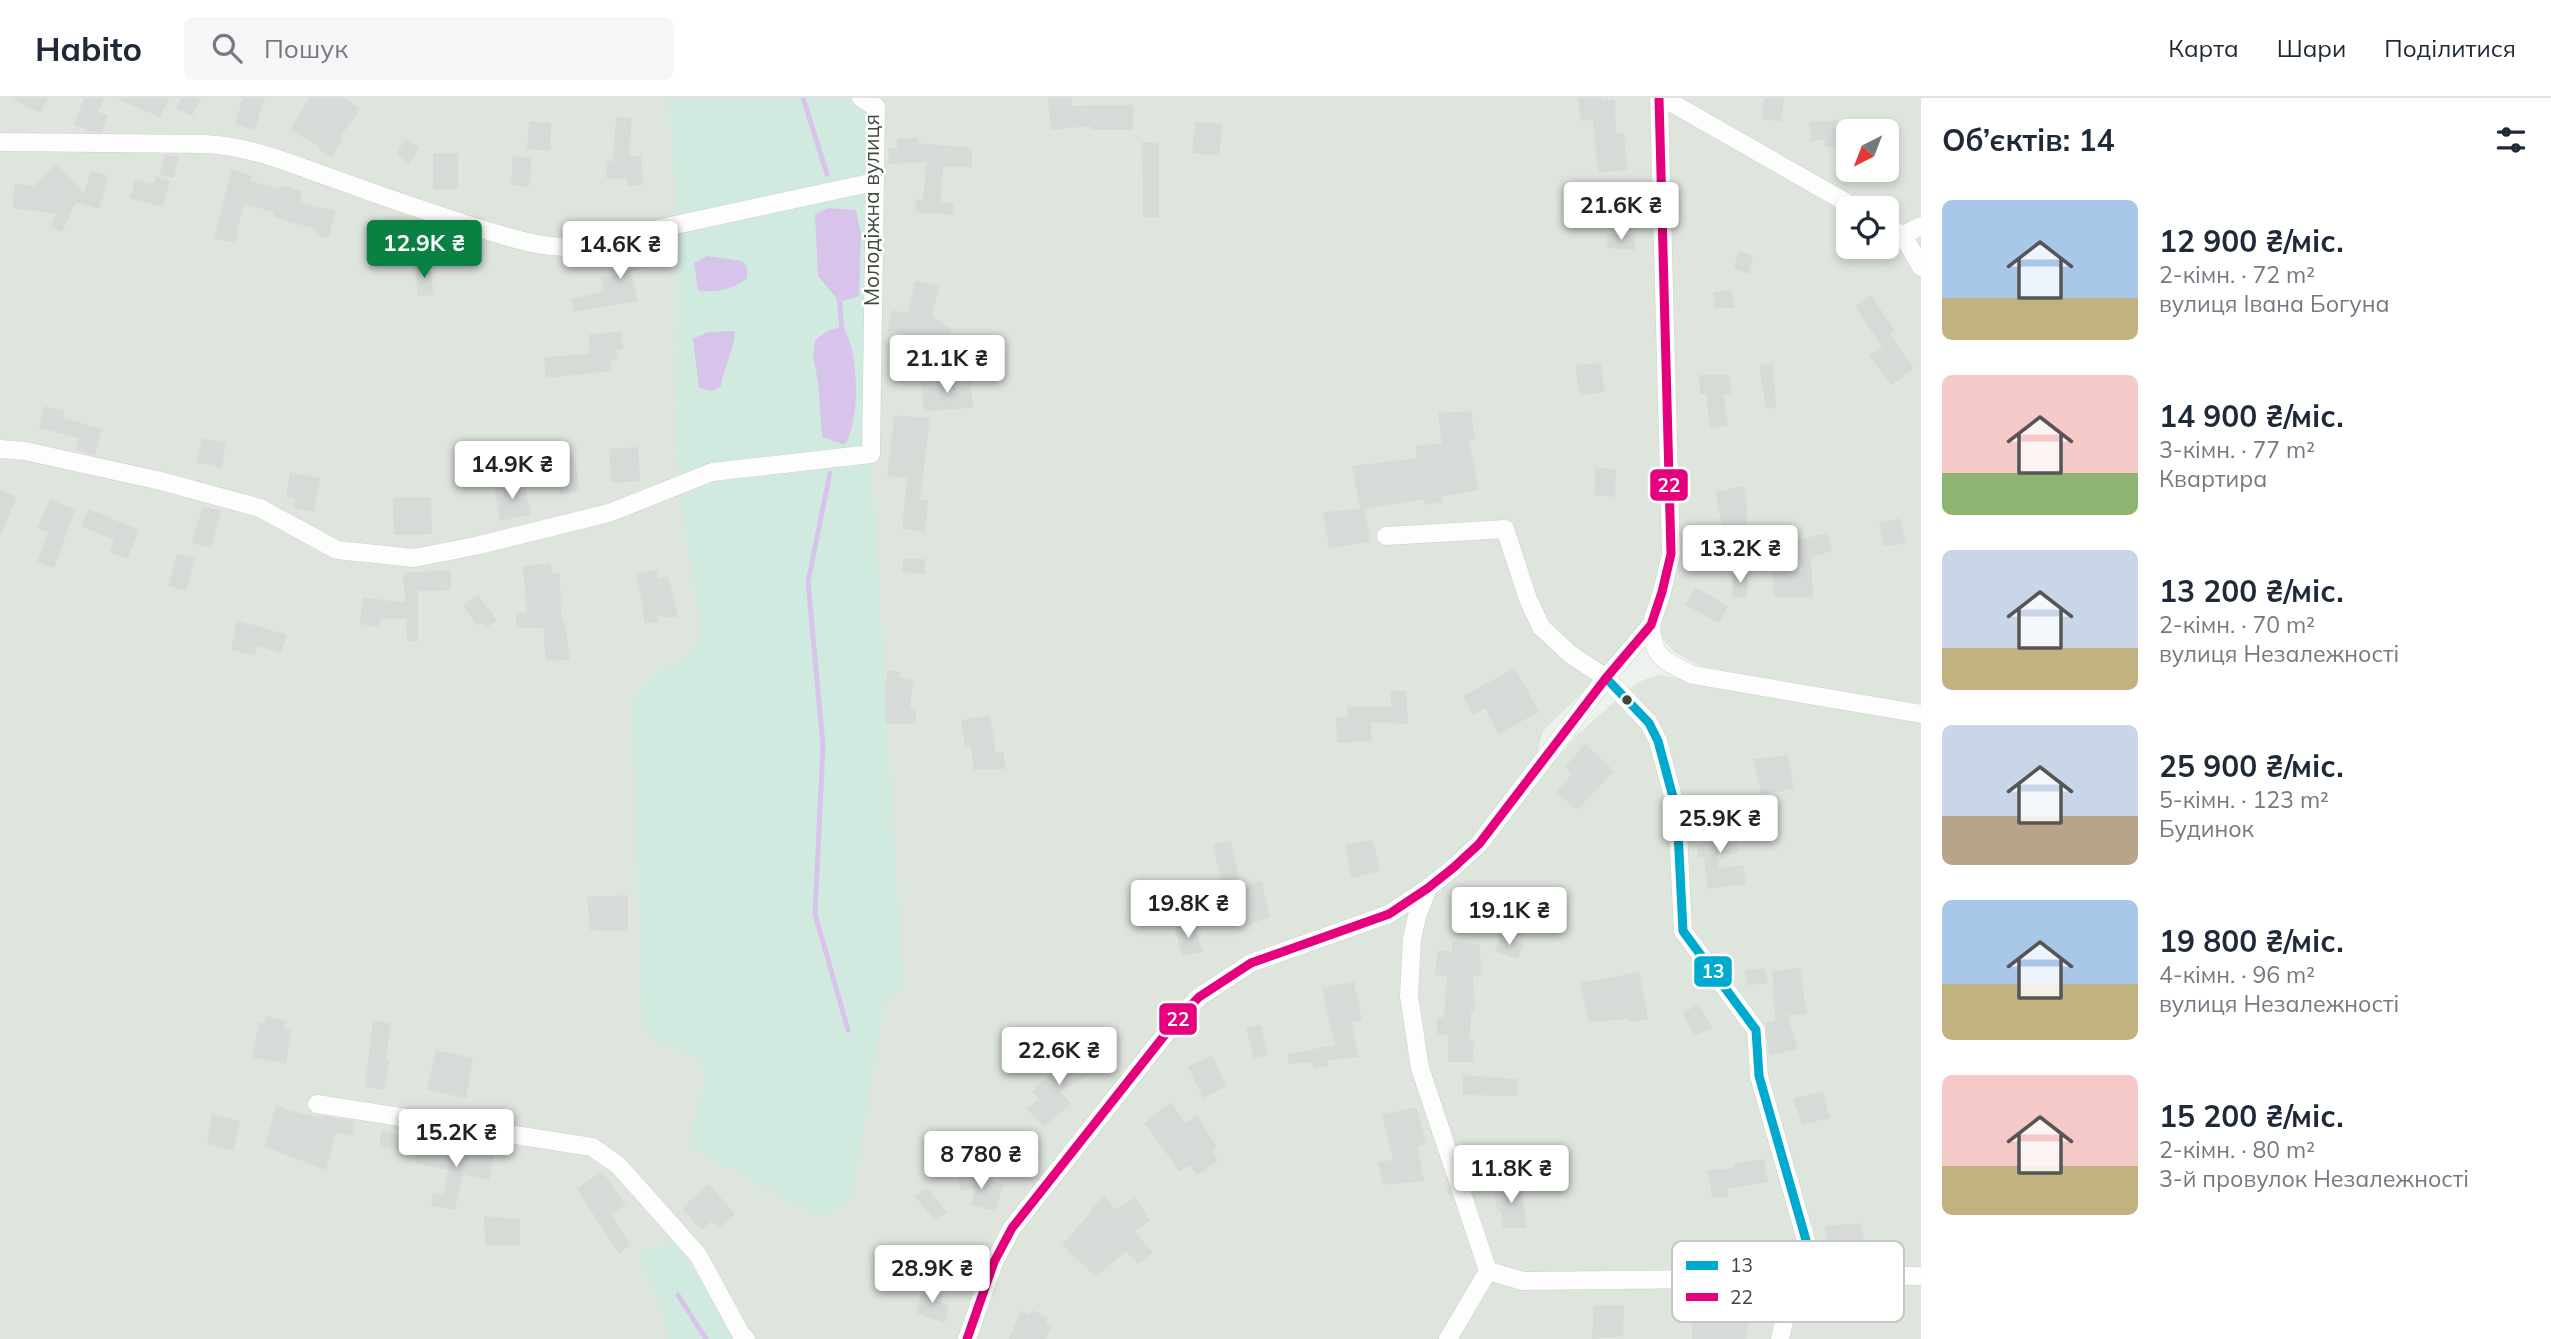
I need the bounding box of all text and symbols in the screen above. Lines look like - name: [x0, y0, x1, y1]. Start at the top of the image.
- search box: [184, 17, 674, 80]
- text: Habito: [35, 28, 142, 69]
- icon: search: [208, 29, 246, 67]
- text: Пошук: [264, 32, 348, 65]
- text: Карта: [2168, 33, 2239, 63]
- text: Шари: [2277, 33, 2346, 63]
- text: Поділитися: [2384, 33, 2516, 63]
- street label: Молодіжна вулиця: [858, 114, 884, 306]
- north arrow: [1836, 119, 1899, 182]
- map controls: [1836, 119, 1899, 259]
- text: Об’єктів: 14: [1942, 121, 2114, 159]
- icon: filters: [2492, 121, 2530, 159]
- pin: 21.6K ₴: [1556, 183, 1686, 242]
- text: 21.6K ₴: [1580, 190, 1662, 219]
- button: locate: [1836, 196, 1899, 259]
- pin: 12.9K ₴: [359, 220, 489, 280]
- pin: 14.6K ₴: [555, 222, 685, 281]
- text: 12 900 ₴/міс.: [2159, 222, 2344, 260]
- text: 12.9K ₴: [383, 228, 465, 257]
- icon: home: [1998, 228, 2082, 312]
- text: 14.6K ₴: [579, 229, 661, 258]
- text: 2-кімн. · 72 m²: [2159, 260, 2315, 289]
- text: вулиця Івана Богуна: [2159, 289, 2389, 318]
- pin: 21.1K ₴: [882, 336, 1012, 395]
- text: 21.1K ₴: [906, 343, 988, 372]
- text: 14 900 ₴/міс.: [2159, 397, 2344, 435]
- icon: home: [1998, 403, 2082, 487]
- text: 3-кімн. · 77 m²: [2159, 435, 2315, 464]
- pin: 14.9K ₴: [447, 442, 577, 501]
- text: 14.9K ₴: [471, 449, 553, 478]
- text: Квартира: [2159, 464, 2267, 493]
- line badge: 22: [1649, 468, 1689, 502]
- text: 22: [1658, 473, 1680, 497]
- pin: 13.2K ₴: [1675, 526, 1805, 585]
- text: 13.2K ₴: [1699, 533, 1781, 562]
- text: 13 200 ₴/міс.: [2159, 572, 2344, 610]
- icon: home: [1998, 578, 2082, 662]
- text: 2-кімн. · 70 m²: [2159, 610, 2315, 639]
- text: вулиця Незалежності: [2159, 639, 2399, 668]
- unlabelled marker: [1620, 693, 1634, 707]
- text: 25 900 ₴/міс.: [2159, 747, 2344, 785]
- icon: home: [1998, 753, 2082, 837]
- text: 5-кімн. · 123 m²: [2159, 785, 2329, 814]
- pin: 25.9K ₴: [1655, 796, 1785, 855]
- text: 25.9K ₴: [1679, 803, 1761, 832]
- text: Будинок: [2159, 814, 2254, 843]
- pin: 19.8K ₴: [1123, 880, 1253, 940]
- text: 19.8K ₴: [1147, 888, 1229, 917]
- pin: 19.1K ₴: [1444, 888, 1574, 947]
- text: 19.1K ₴: [1468, 895, 1550, 924]
- text: 19 800 ₴/міс.: [2159, 922, 2344, 960]
- icon: home: [1998, 928, 2082, 1012]
- line badge: 13: [1693, 955, 1733, 988]
- text: 13: [1702, 959, 1724, 983]
- text: 4-кімн. · 96 m²: [2159, 960, 2315, 989]
- text: вулиця Незалежності: [2159, 989, 2399, 1018]
- line badge: 22: [1158, 1002, 1198, 1036]
- text: 22: [1167, 1007, 1189, 1031]
- pin: 22.6K ₴: [994, 1028, 1124, 1087]
- text: 22.6K ₴: [1018, 1035, 1100, 1064]
- text: 15 200 ₴/міс.: [2159, 1097, 2344, 1135]
- icon: home: [1998, 1103, 2082, 1187]
- pin: 15.2K ₴: [391, 1110, 521, 1169]
- text: 15.2K ₴: [415, 1117, 497, 1146]
- pin: 8 780 ₴: [916, 1132, 1046, 1191]
- text: 2-кімн. · 80 m²: [2159, 1135, 2315, 1164]
- text: 8 780 ₴: [940, 1139, 1022, 1168]
- pin: 11.8K ₴: [1446, 1146, 1576, 1205]
- text: 11.8K ₴: [1470, 1153, 1552, 1182]
- text: 3-й провулок Незалежності: [2159, 1164, 2469, 1193]
- legend: [1672, 1241, 1904, 1322]
- pin: 28.9K ₴: [867, 1246, 997, 1305]
- text: 28.9K ₴: [891, 1253, 973, 1282]
- text: 13: [1730, 1253, 1753, 1277]
- text: 22: [1730, 1285, 1753, 1309]

